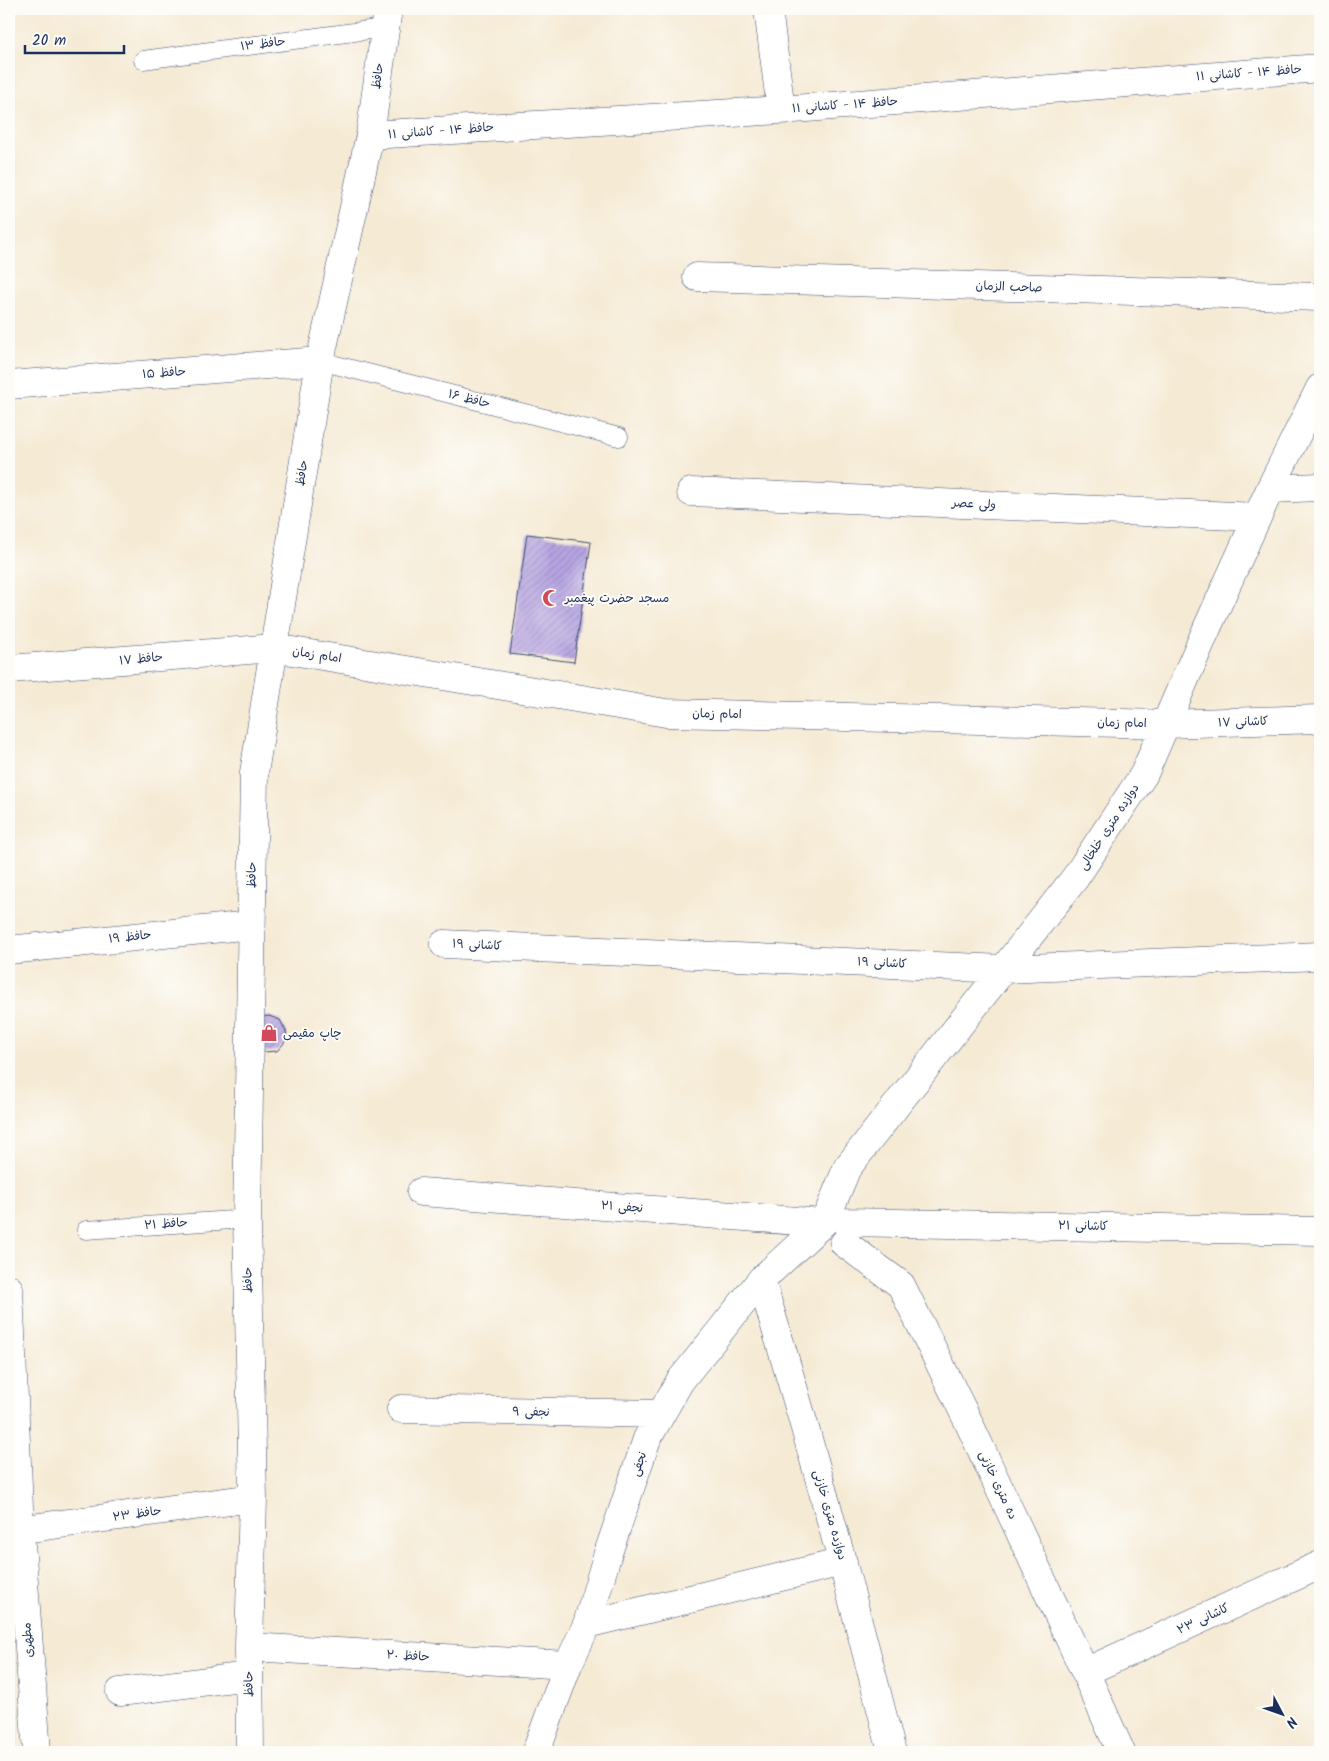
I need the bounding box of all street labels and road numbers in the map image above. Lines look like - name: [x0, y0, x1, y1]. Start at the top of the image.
- street label: حافظ ۱۳: [239, 32, 287, 56]
- street label: حافظ ۱۴ - کاشانی ۱۱: [1195, 60, 1303, 86]
- street label: حافظ: [367, 62, 389, 90]
- street label: حافظ ۱۴ - کاشانی ۱۱: [791, 92, 899, 118]
- street label: حافظ ۱۴ - کاشانی ۱۱: [387, 118, 495, 144]
- street label: صاحب الزمان: [975, 276, 1043, 298]
- street label: حافظ ۱۵: [141, 362, 187, 384]
- street label: حافظ ۱۶: [446, 385, 492, 413]
- street label: حافظ: [291, 458, 313, 488]
- street label: ولی عصر: [950, 493, 997, 515]
- street label: امام زمان: [291, 642, 343, 668]
- street label: حافظ ۱۷: [118, 648, 164, 670]
- street label: امام زمان: [692, 704, 742, 724]
- street label: کاشانی ۱۷: [1217, 712, 1269, 732]
- street label: امام زمان: [1097, 713, 1147, 733]
- street label: دوازده متری خلخالی: [1074, 780, 1144, 874]
- street label: حافظ: [242, 862, 262, 888]
- street label: حافظ ۱۹: [108, 925, 152, 949]
- street label: کاشانی ۱۹: [452, 934, 502, 956]
- street label: کاشانی ۱۹: [857, 952, 907, 974]
- street label: نجفی ۲۱: [600, 1196, 644, 1218]
- street label: حافظ ۲۱: [144, 1213, 188, 1235]
- street label: کاشانی ۲۱: [1058, 1216, 1108, 1236]
- street label: حافظ: [238, 1267, 258, 1293]
- street label: نجفی ۹: [512, 1402, 550, 1422]
- street label: ده متری خازنی: [974, 1447, 1022, 1523]
- street label: نجفی: [626, 1449, 652, 1479]
- street label: دوازده متری خازنی: [808, 1468, 852, 1562]
- street label: حافظ ۲۳: [111, 1501, 163, 1527]
- street label: کاشانی ۲۳: [1174, 1599, 1232, 1639]
- street label: مطهری: [17, 1622, 39, 1658]
- street label: حافظ ۲۰: [386, 1645, 430, 1667]
- street label: حافظ: [239, 1671, 259, 1697]

